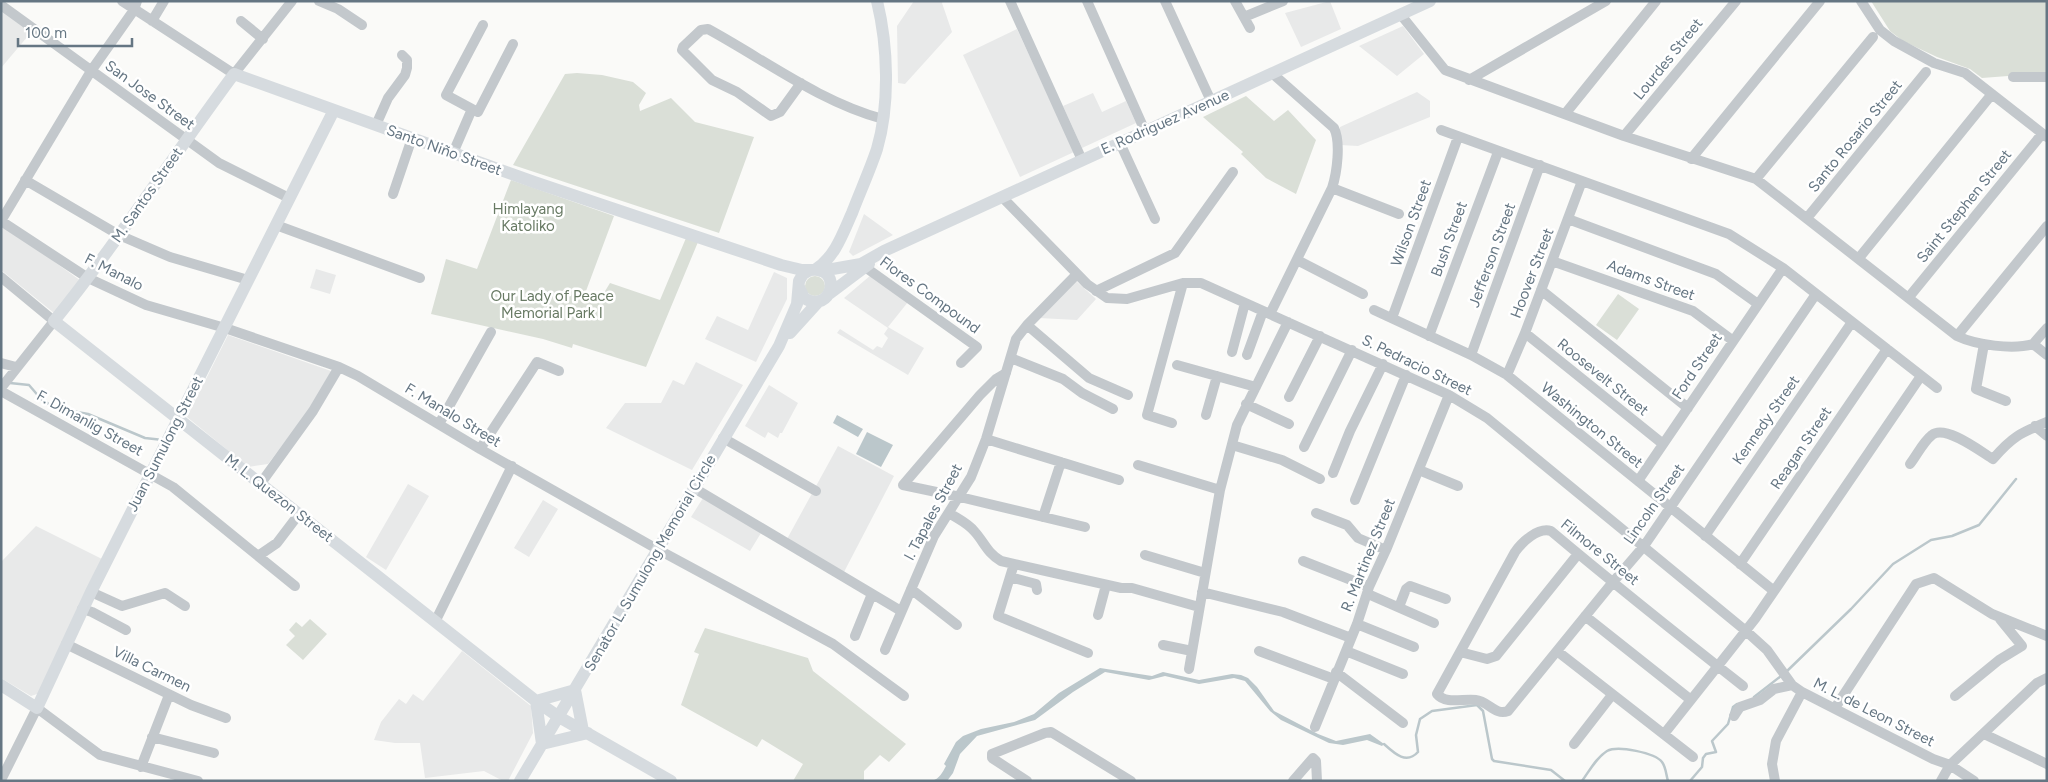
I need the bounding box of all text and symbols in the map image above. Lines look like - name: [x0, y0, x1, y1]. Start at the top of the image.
- street label: Lourdes Street: [1630, 14, 1707, 103]
- scale bar: [18, 15, 131, 47]
- text: 100 m: [25, 24, 67, 42]
- street label: San Jose Street: [102, 56, 199, 134]
- street label: Santo Rosario Street: [1804, 76, 1906, 196]
- street label: E. Rodriguez Avenue: [1098, 86, 1232, 158]
- street label: Santo Niño Street: [384, 121, 504, 179]
- street label: M. Santos Street: [108, 144, 187, 246]
- street label: Saint Stephen Street: [1913, 145, 2015, 266]
- street label: Wilson Street: [1387, 177, 1435, 269]
- street label: Bush Street: [1427, 199, 1471, 279]
- park label: Himlayang Katoliko: [493, 200, 563, 235]
- street label: Jefferson Street: [1465, 200, 1519, 310]
- street label: Hoover Street: [1507, 225, 1558, 321]
- street label: F. Manalo: [82, 250, 147, 295]
- street label: Flores Compound: [876, 253, 984, 337]
- street label: Adams Street: [1605, 256, 1698, 304]
- park label: Our Lady of Peace Memorial Park I: [490, 287, 614, 322]
- street label: Ford Street: [1668, 329, 1726, 403]
- street label: S. Pedracio Street: [1359, 331, 1475, 400]
- street label: Roosevelt Street: [1554, 335, 1653, 420]
- street label: Kennedy Street: [1729, 372, 1804, 468]
- street label: Juan Sumulong Street: [123, 373, 207, 515]
- street label: Washington Street: [1537, 378, 1647, 472]
- street label: F. Manalo Street: [402, 379, 505, 451]
- street label: F. Dimanlig Street: [34, 386, 147, 460]
- street label: Reagan Street: [1767, 403, 1835, 493]
- street label: M. L. Quezon Street: [221, 450, 337, 546]
- street label: Senator L. Sumulong Memorial Circle: [580, 451, 720, 675]
- street label: I. Tapales Street: [900, 460, 966, 563]
- street label: Lincoln Street: [1620, 460, 1688, 548]
- street label: R. Martinez Street: [1337, 496, 1399, 614]
- street label: Filmore Street: [1557, 515, 1643, 589]
- street label: Villa Carmen: [110, 642, 194, 696]
- street label: M. L. de Leon Street: [1810, 674, 1938, 750]

